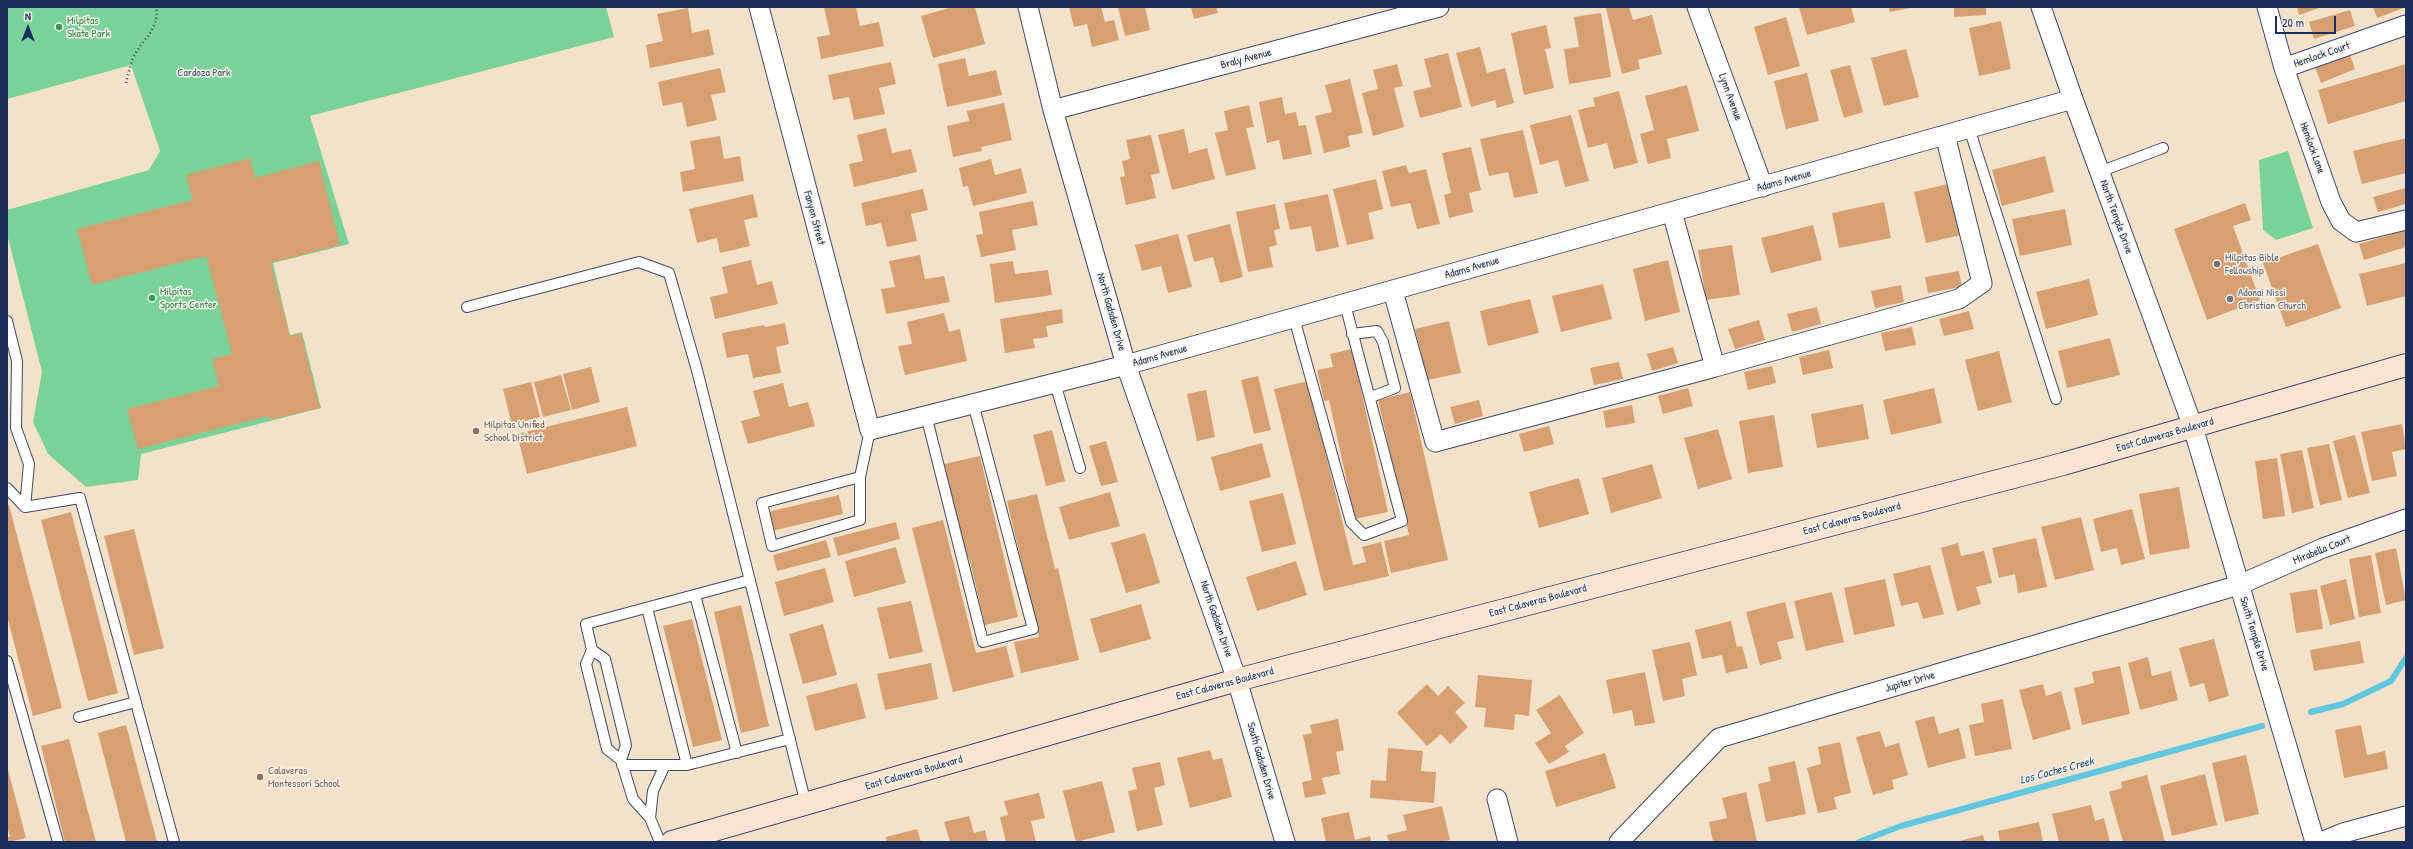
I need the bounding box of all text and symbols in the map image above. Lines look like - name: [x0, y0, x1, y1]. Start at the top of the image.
- north arrow: [8, 8, 48, 48]
- scale bar: [2277, 8, 2338, 34]
- text: N: [25, 9, 31, 23]
- place label: Milpitas Skate Park: [67, 14, 110, 40]
- text: 20 m: [2282, 14, 2304, 31]
- marker: Milpitas Skate Park: [54, 22, 64, 32]
- street label: Hemlock Court: [2292, 39, 2352, 71]
- street label: Braly Avenue: [1219, 46, 1273, 72]
- park label: Cardoza Park: [177, 66, 231, 80]
- street label: Lynn Avenue: [1715, 72, 1745, 122]
- street label: Hemlock Lane: [2297, 121, 2327, 175]
- street label: Adams Avenue: [1755, 167, 1813, 195]
- street label: North Temple Drive: [2097, 178, 2135, 256]
- street label: Fanyon Street: [800, 189, 828, 247]
- place label: Milpitas Bible Fellowship: [2225, 251, 2279, 277]
- street label: Adams Avenue: [1443, 254, 1501, 282]
- marker: Milpitas Bible Fellowship: [2212, 259, 2222, 269]
- street label: North Gadsden Drive: [1094, 272, 1128, 352]
- place label: Milpitas Sports Center: [160, 285, 217, 311]
- place label: Adonai Nissi Christian Church: [2238, 286, 2306, 312]
- marker: Milpitas Sports Center: [147, 293, 157, 303]
- marker: Adonai Nissi Christian Church: [2225, 294, 2235, 304]
- street label: Adams Avenue: [1131, 342, 1189, 370]
- street label: East Calaveras Boulevard: [2115, 415, 2215, 455]
- place label: Milpitas Unified School District: [484, 418, 545, 444]
- marker: Milpitas Unified School District: [471, 426, 481, 436]
- street label: East Calaveras Boulevard: [1802, 500, 1902, 538]
- street label: Mirabella Court: [2291, 532, 2353, 568]
- street label: North Gadsden Drive: [1197, 579, 1235, 659]
- street label: East Calaveras Boulevard: [1488, 582, 1588, 620]
- street label: South Temple Drive: [2236, 595, 2272, 673]
- street label: East Calaveras Boulevard: [1175, 665, 1275, 703]
- street label: Jupiter Drive: [1884, 669, 1936, 695]
- street label: South Gadsden Drive: [1244, 721, 1278, 801]
- street label: East Calaveras Boulevard: [864, 753, 964, 793]
- water label: Los Coches Creek: [2019, 754, 2095, 788]
- place label: Calaveras Montessori School: [268, 764, 340, 790]
- marker: Calaveras Montessori School: [255, 772, 265, 782]

